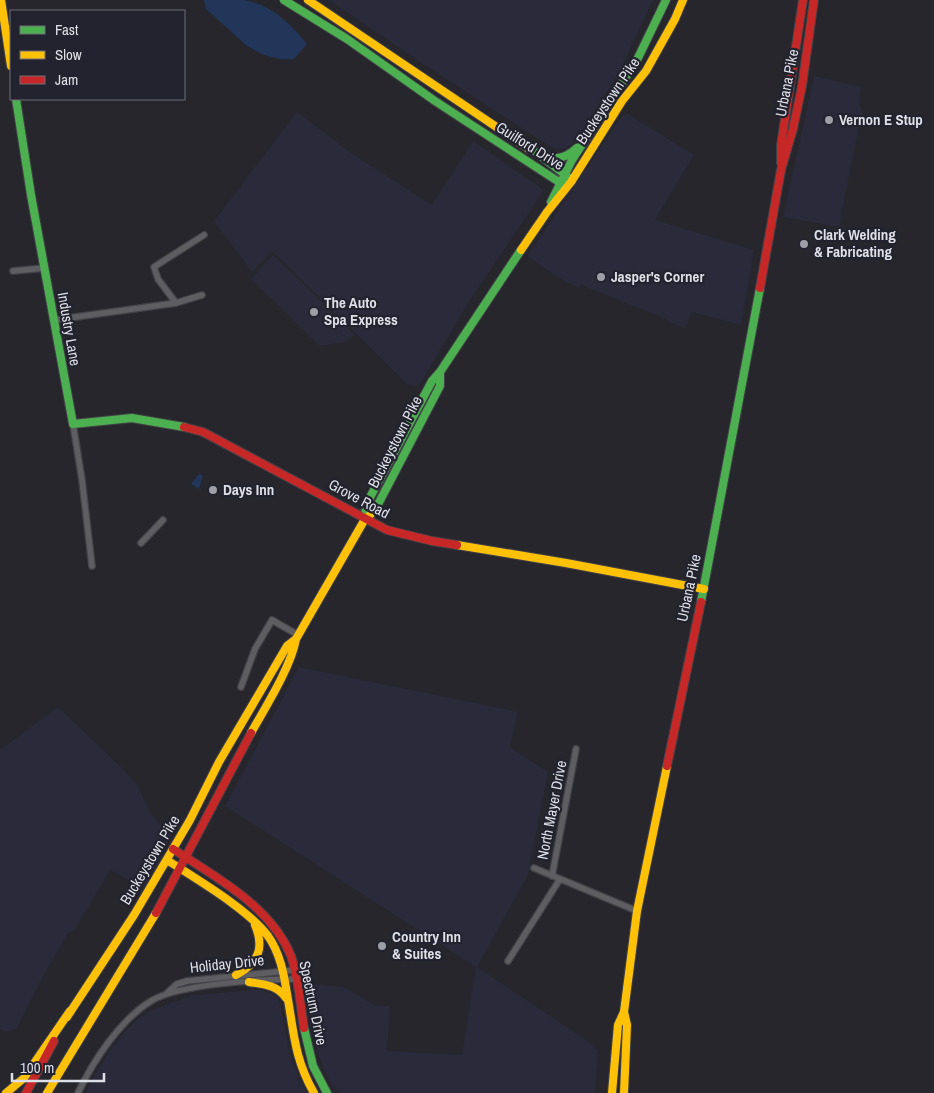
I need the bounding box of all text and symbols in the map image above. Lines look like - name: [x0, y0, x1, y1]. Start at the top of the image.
- legend: [10, 10, 185, 100]
- text: Fast: [55, 19, 79, 40]
- text: Slow: [55, 44, 82, 65]
- street label: Urbana Pike: [770, 47, 803, 118]
- street label: Buckeystown Pike: [571, 53, 644, 148]
- text: Jam: [55, 69, 78, 90]
- place label: Vernon E Stup: [839, 109, 923, 130]
- marker: Vernon E Stup: [823, 114, 835, 126]
- street label: Guilford Drive: [492, 116, 568, 175]
- place label: Clark Welding & Fabricating: [814, 224, 896, 262]
- marker: Clark Welding & Fabricating: [798, 238, 810, 250]
- place label: Jasper's Corner: [611, 266, 704, 287]
- marker: Jasper's Corner: [595, 271, 607, 283]
- street label: Industry Lane: [53, 290, 86, 368]
- place label: The Auto Spa Express: [324, 292, 398, 330]
- marker: The Auto Spa Express: [308, 306, 320, 318]
- street label: Buckeystown Pike: [362, 392, 427, 491]
- street label: Grove Road: [325, 474, 393, 523]
- place label: Days Inn: [223, 479, 274, 500]
- marker: Days Inn: [207, 484, 219, 496]
- street label: Urbana Pike: [671, 552, 706, 624]
- street label: North Mayer Drive: [532, 758, 571, 861]
- street label: Buckeystown Pike: [115, 811, 185, 908]
- place label: Country Inn & Suites: [392, 926, 461, 964]
- marker: Country Inn & Suites: [376, 940, 388, 952]
- street label: Holiday Drive: [189, 949, 265, 978]
- street label: Spectrum Drive: [294, 959, 333, 1047]
- scale bar: [12, 1050, 105, 1082]
- text: 100 m: [20, 1057, 54, 1078]

